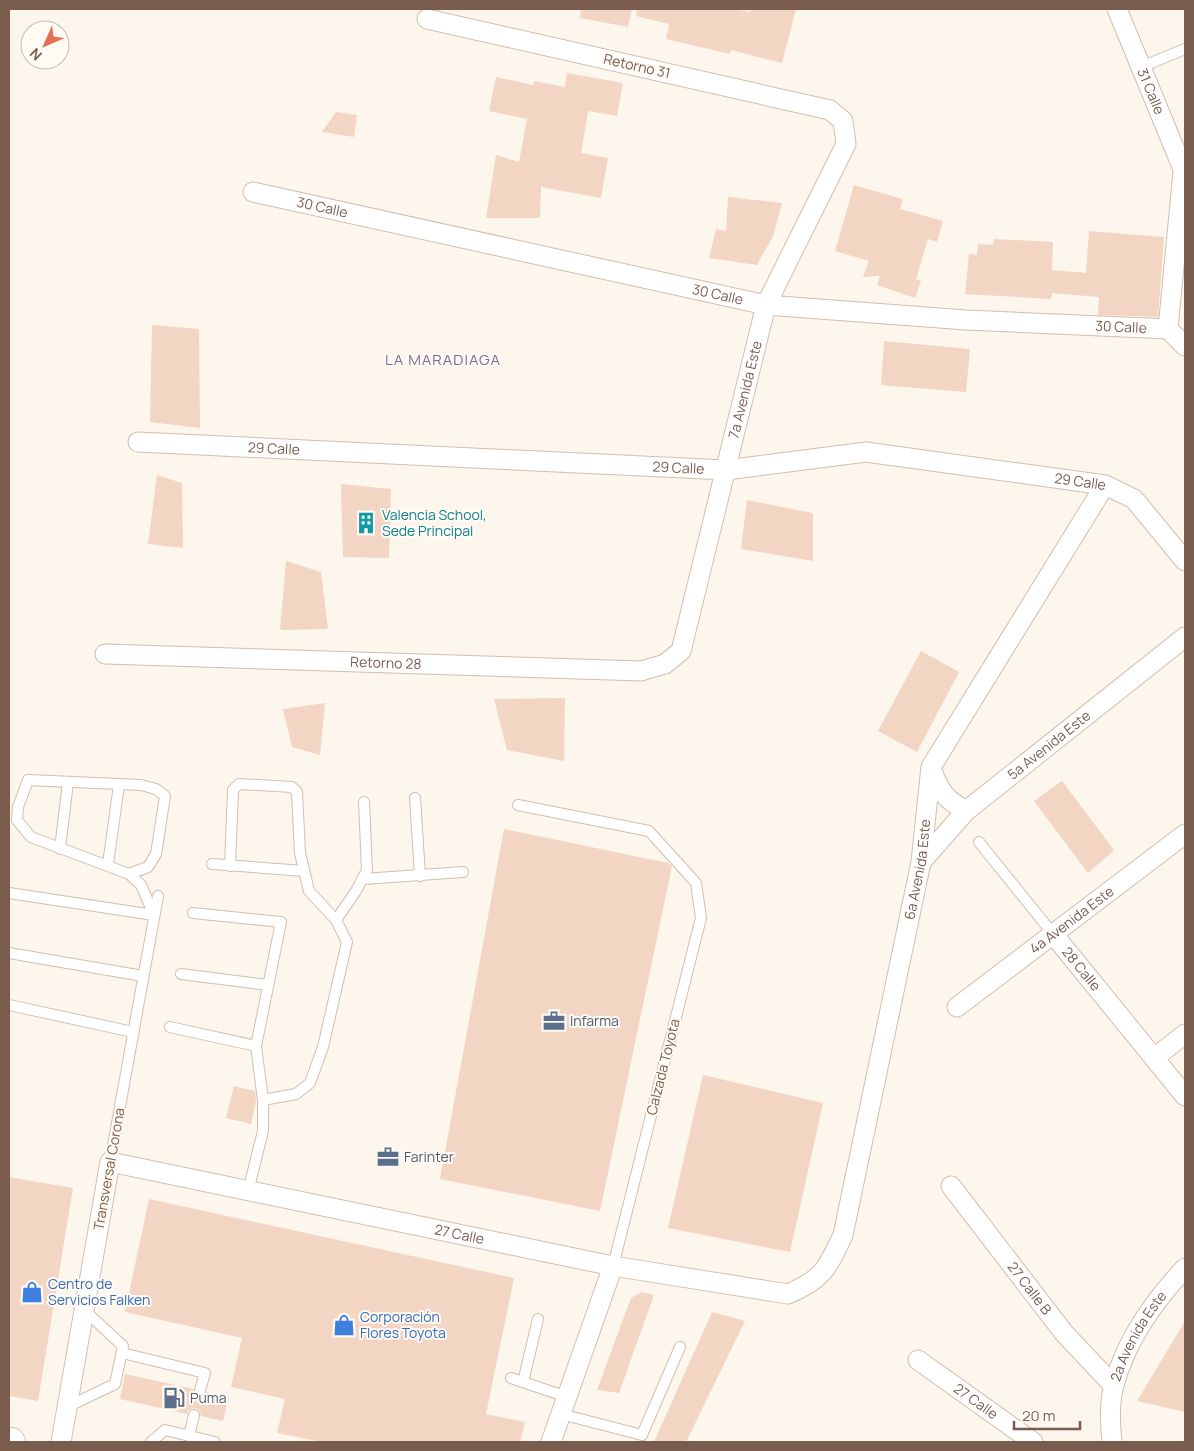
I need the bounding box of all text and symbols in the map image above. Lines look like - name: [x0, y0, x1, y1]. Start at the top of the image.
- north arrow: [20, 20, 70, 70]
- text: N: [25, 44, 46, 65]
- street label: Retorno 31: [602, 49, 672, 82]
- street label: 31 Calle: [1133, 65, 1169, 117]
- street label: 30 Calle: [295, 192, 350, 222]
- street label: 30 Calle: [691, 279, 745, 309]
- street label: 30 Calle: [1095, 316, 1147, 337]
- street label: 7a Avenida Este: [724, 339, 766, 440]
- district label: LA MARADIAGA: [385, 349, 501, 370]
- street label: 29 Calle: [247, 437, 300, 459]
- street label: 29 Calle: [652, 457, 705, 478]
- street label: 29 Calle: [1053, 468, 1107, 494]
- place label: Valencia School, Sede Principal: [382, 505, 487, 540]
- building icon: Valencia School, Sede Principal: [353, 510, 379, 536]
- street label: Retorno 28: [350, 652, 422, 673]
- street label: 5a Avenida Este: [1003, 706, 1094, 784]
- street label: 6a Avenida Este: [899, 818, 934, 921]
- street label: 4a Avenida Este: [1025, 881, 1118, 958]
- street label: 28 Calle: [1058, 943, 1105, 995]
- office icon: Infarma: [541, 1008, 567, 1034]
- place label: Infarma: [570, 1011, 619, 1030]
- street label: Calzada Toyota: [641, 1017, 684, 1117]
- street label: Transversal Corona: [88, 1106, 129, 1232]
- office icon: Farinter: [375, 1144, 401, 1170]
- place label: Farinter: [404, 1147, 454, 1166]
- street label: 27 Calle: [433, 1219, 486, 1248]
- street label: 27 Calle B: [1004, 1258, 1057, 1319]
- place label: Centro de Servicios Falken: [48, 1274, 150, 1309]
- shop icon: Centro de Servicios Falken: [19, 1279, 45, 1305]
- street label: 2a Avenida Este: [1106, 1287, 1170, 1384]
- place label: Corporación Flores Toyota: [360, 1307, 446, 1342]
- shop icon: Corporación Flores Toyota: [331, 1312, 357, 1338]
- street label: 27 Calle: [950, 1378, 1002, 1423]
- fuel station icon: Puma: [161, 1385, 187, 1411]
- place label: Puma: [190, 1388, 226, 1407]
- scale bar: [1014, 1398, 1080, 1430]
- text: 20 m: [1022, 1405, 1055, 1426]

